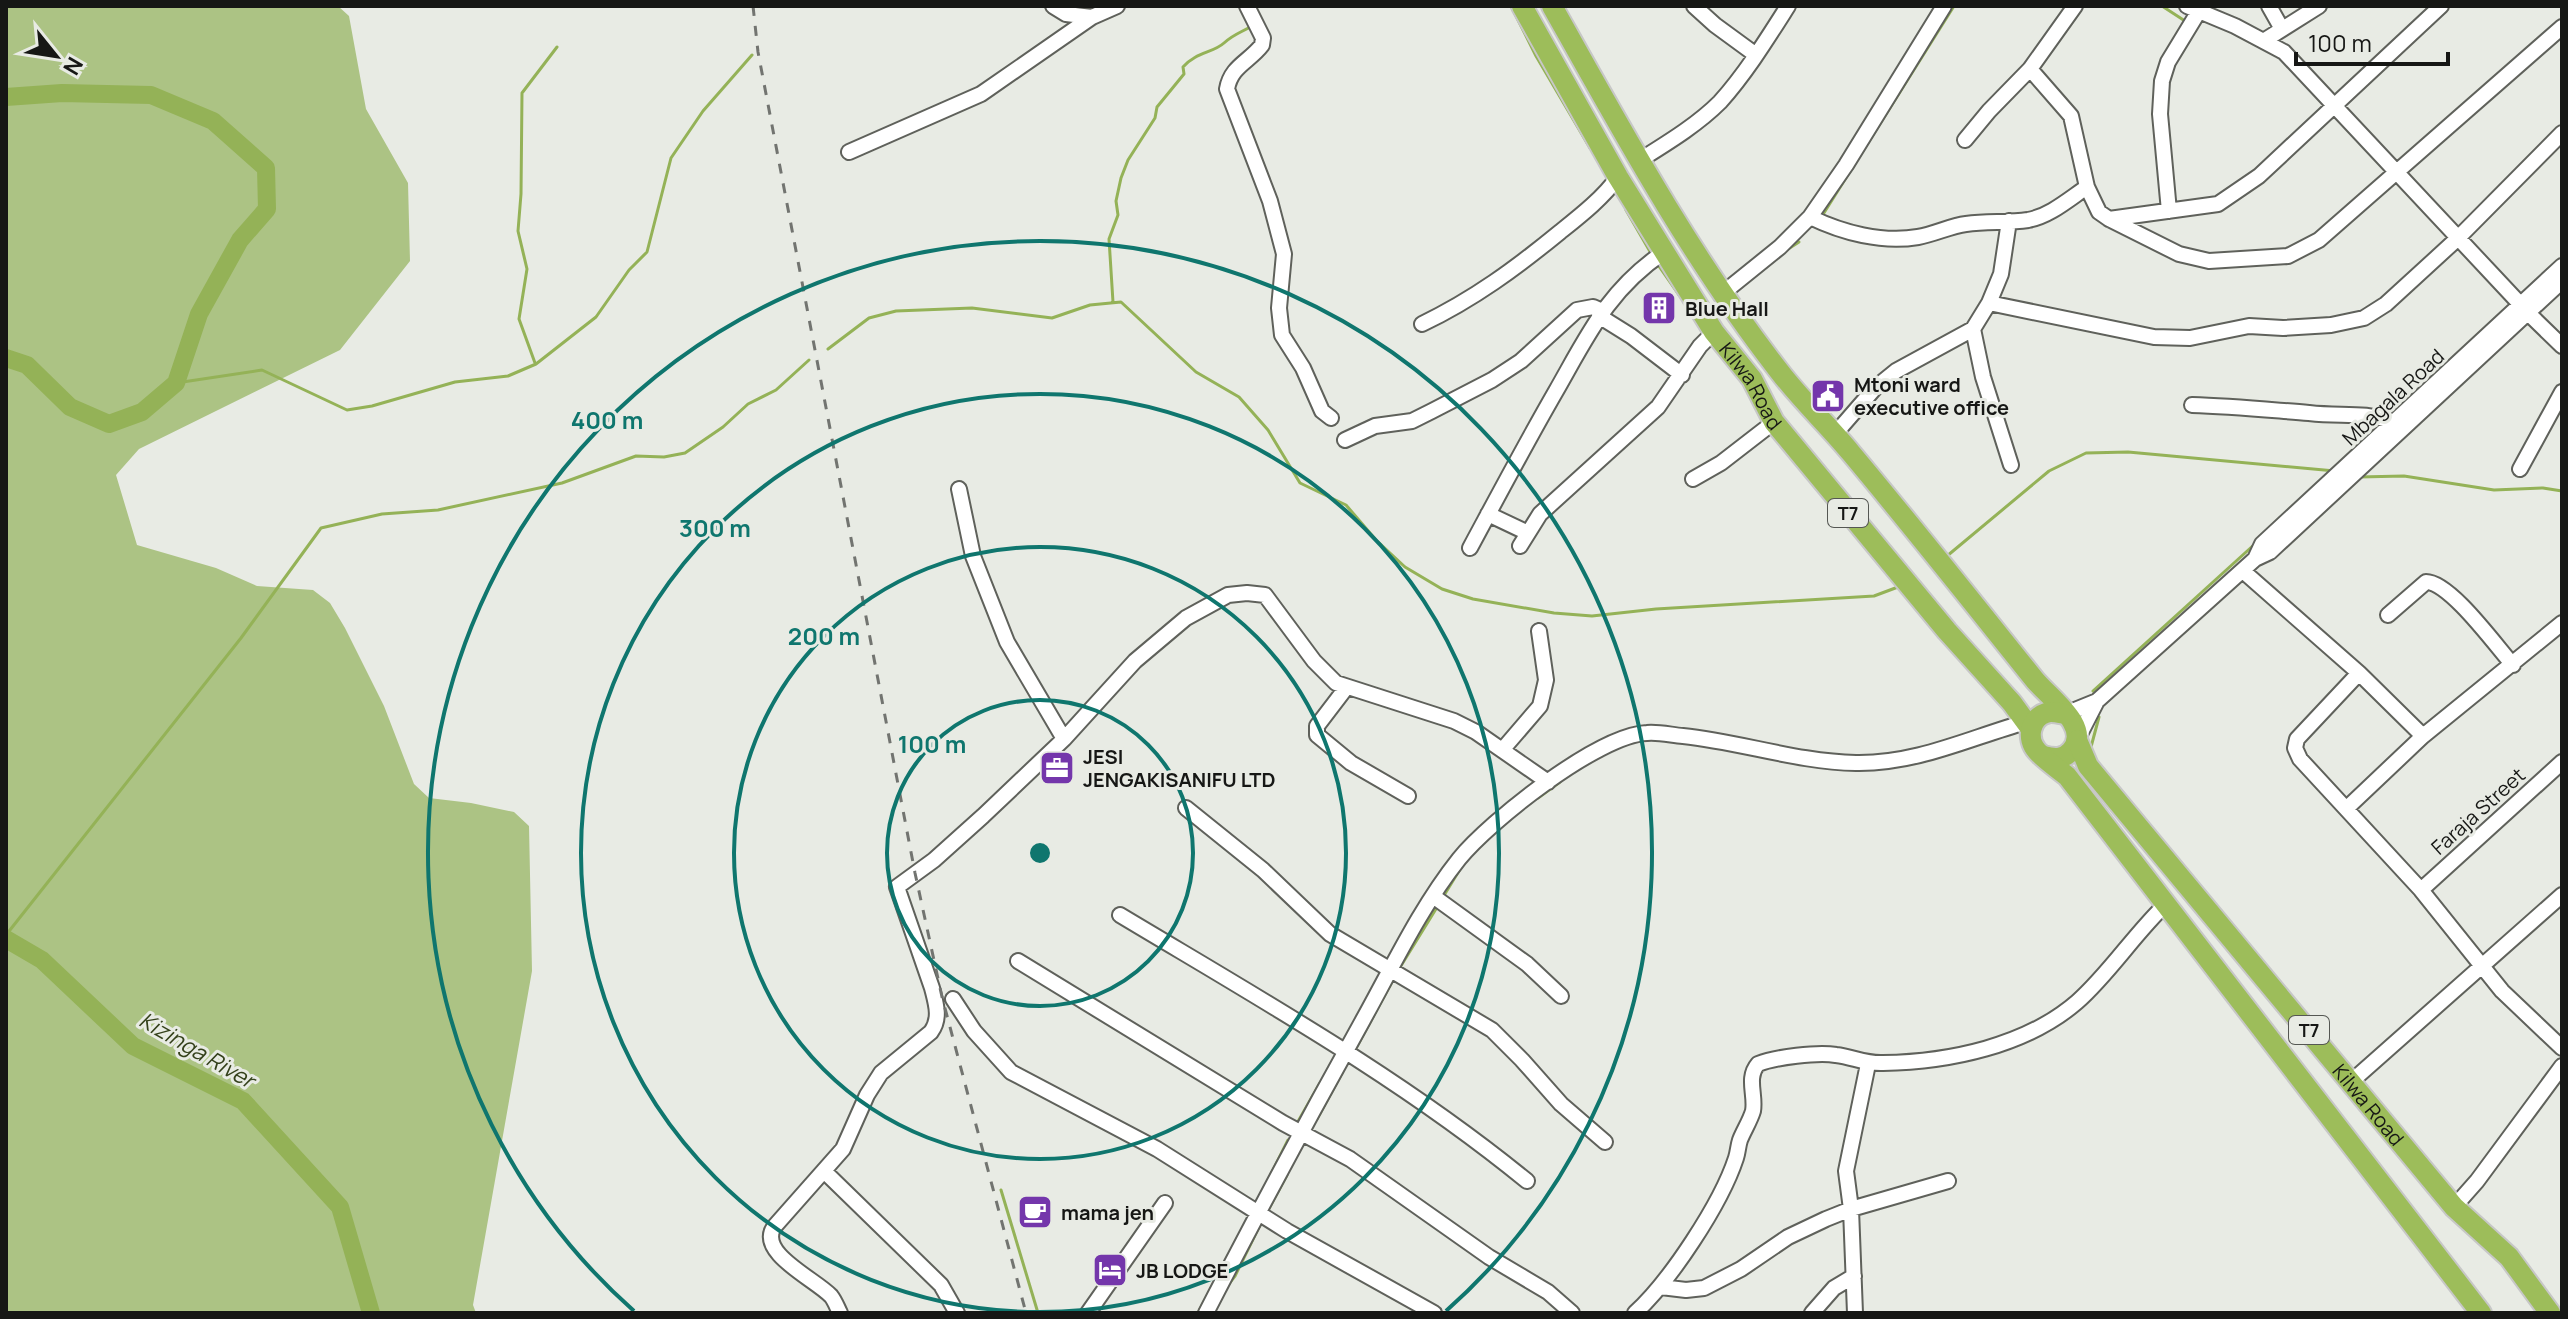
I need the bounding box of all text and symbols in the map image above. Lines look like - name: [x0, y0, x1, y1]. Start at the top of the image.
- north arrow: [16, 16, 96, 96]
- scale bar: [2296, 16, 2448, 66]
- text: 100 m: [2308, 26, 2372, 59]
- text: N: [56, 52, 90, 80]
- building icon: Blue Hall: [1640, 289, 1678, 327]
- place label: Blue Hall: [1685, 295, 1769, 322]
- street label: Kilwa Road: [1714, 336, 1788, 435]
- street label: Mbagala Road: [2336, 343, 2450, 451]
- place label: Mtoni ward executive office: [1854, 371, 2009, 421]
- public building icon: Mtoni ward executive office: [1809, 377, 1847, 415]
- text: 400 m: [571, 403, 643, 436]
- road number: T7: [1828, 499, 1868, 527]
- text: 300 m: [679, 511, 751, 544]
- text: 200 m: [788, 619, 860, 652]
- text: 100 m: [898, 727, 966, 760]
- place label: JESI JENGAKISANIFU LTD: [1083, 743, 1275, 793]
- office icon: JESI JENGAKISANIFU LTD: [1038, 749, 1076, 787]
- street label: Faraja Street: [2425, 762, 2531, 860]
- centre of rings: [1026, 839, 1054, 867]
- water label: Kizinga River: [134, 1005, 263, 1097]
- road number: T7: [2289, 1016, 2329, 1044]
- street label: Kilwa Road: [2327, 1058, 2411, 1151]
- cafe icon: mama jen: [1016, 1193, 1054, 1231]
- place label: mama jen: [1061, 1199, 1154, 1226]
- hotel icon: JB LODGE: [1091, 1251, 1129, 1289]
- place label: JB LODGE: [1136, 1257, 1228, 1284]

